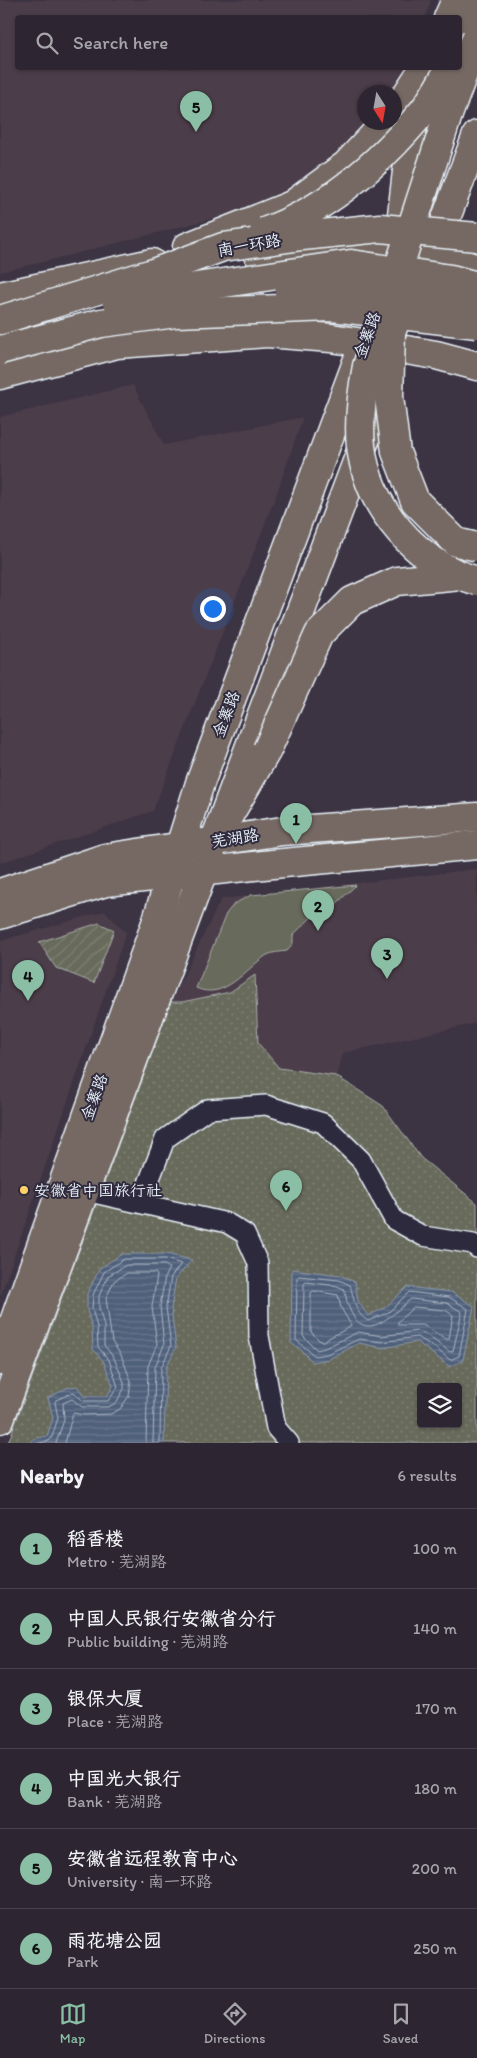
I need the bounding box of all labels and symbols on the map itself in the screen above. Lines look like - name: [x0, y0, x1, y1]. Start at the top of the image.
- north arrow: [357, 85, 402, 130]
- pin: 5: [180, 91, 212, 132]
- street label: 南一环路: [216, 230, 282, 260]
- street label: 金寨路: [350, 309, 384, 361]
- your location: [200, 596, 226, 622]
- street label: 金寨路: [209, 688, 243, 740]
- pin: 1: [280, 803, 312, 844]
- street label: 芜湖路: [210, 825, 260, 851]
- pin: 2: [302, 890, 334, 931]
- pin: 3: [371, 938, 403, 979]
- pin: 4: [12, 960, 44, 1001]
- street label: 金寨路: [77, 1071, 111, 1123]
- pin: 6: [270, 1170, 302, 1211]
- place label: 安徽省中国旅行社: [34, 1181, 162, 1200]
- marker: 安徽省中国旅行社: [18, 1184, 30, 1196]

